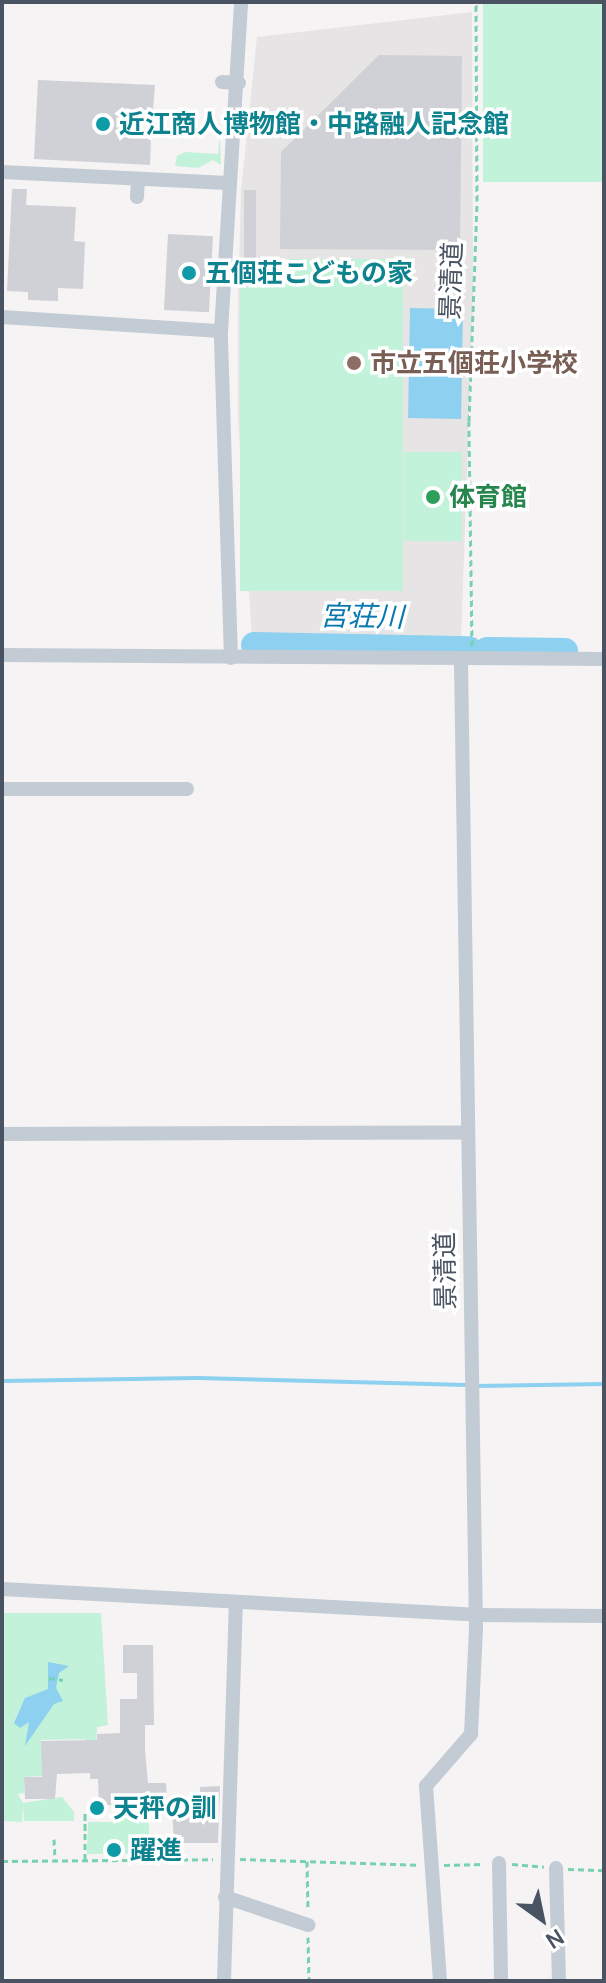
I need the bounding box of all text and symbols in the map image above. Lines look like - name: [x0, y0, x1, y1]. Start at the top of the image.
- place label: 近江商人博物館・中路融人記念館: [119, 108, 509, 140]
- marker: 近江商人博物館・中路融人記念館: [94, 115, 112, 133]
- street label: 景清道: [434, 241, 468, 321]
- place label: 五個荘こどもの家: [205, 257, 413, 289]
- marker: 五個荘こどもの家: [180, 264, 198, 282]
- place label: 市立五個荘小学校: [370, 347, 578, 379]
- marker: 市立五個荘小学校: [345, 354, 363, 372]
- place label: 体育館: [449, 481, 527, 513]
- marker: 体育館: [424, 488, 442, 506]
- water label: 宮荘川: [320, 597, 404, 633]
- street label: 景清道: [429, 1232, 461, 1310]
- place label: 天秤の訓: [113, 1792, 217, 1824]
- marker: 天秤の訓: [88, 1799, 106, 1817]
- place label: 躍進: [130, 1834, 182, 1866]
- marker: 躍進: [105, 1841, 123, 1859]
- north arrow: [502, 1879, 582, 1959]
- text: N: [540, 1922, 570, 1956]

